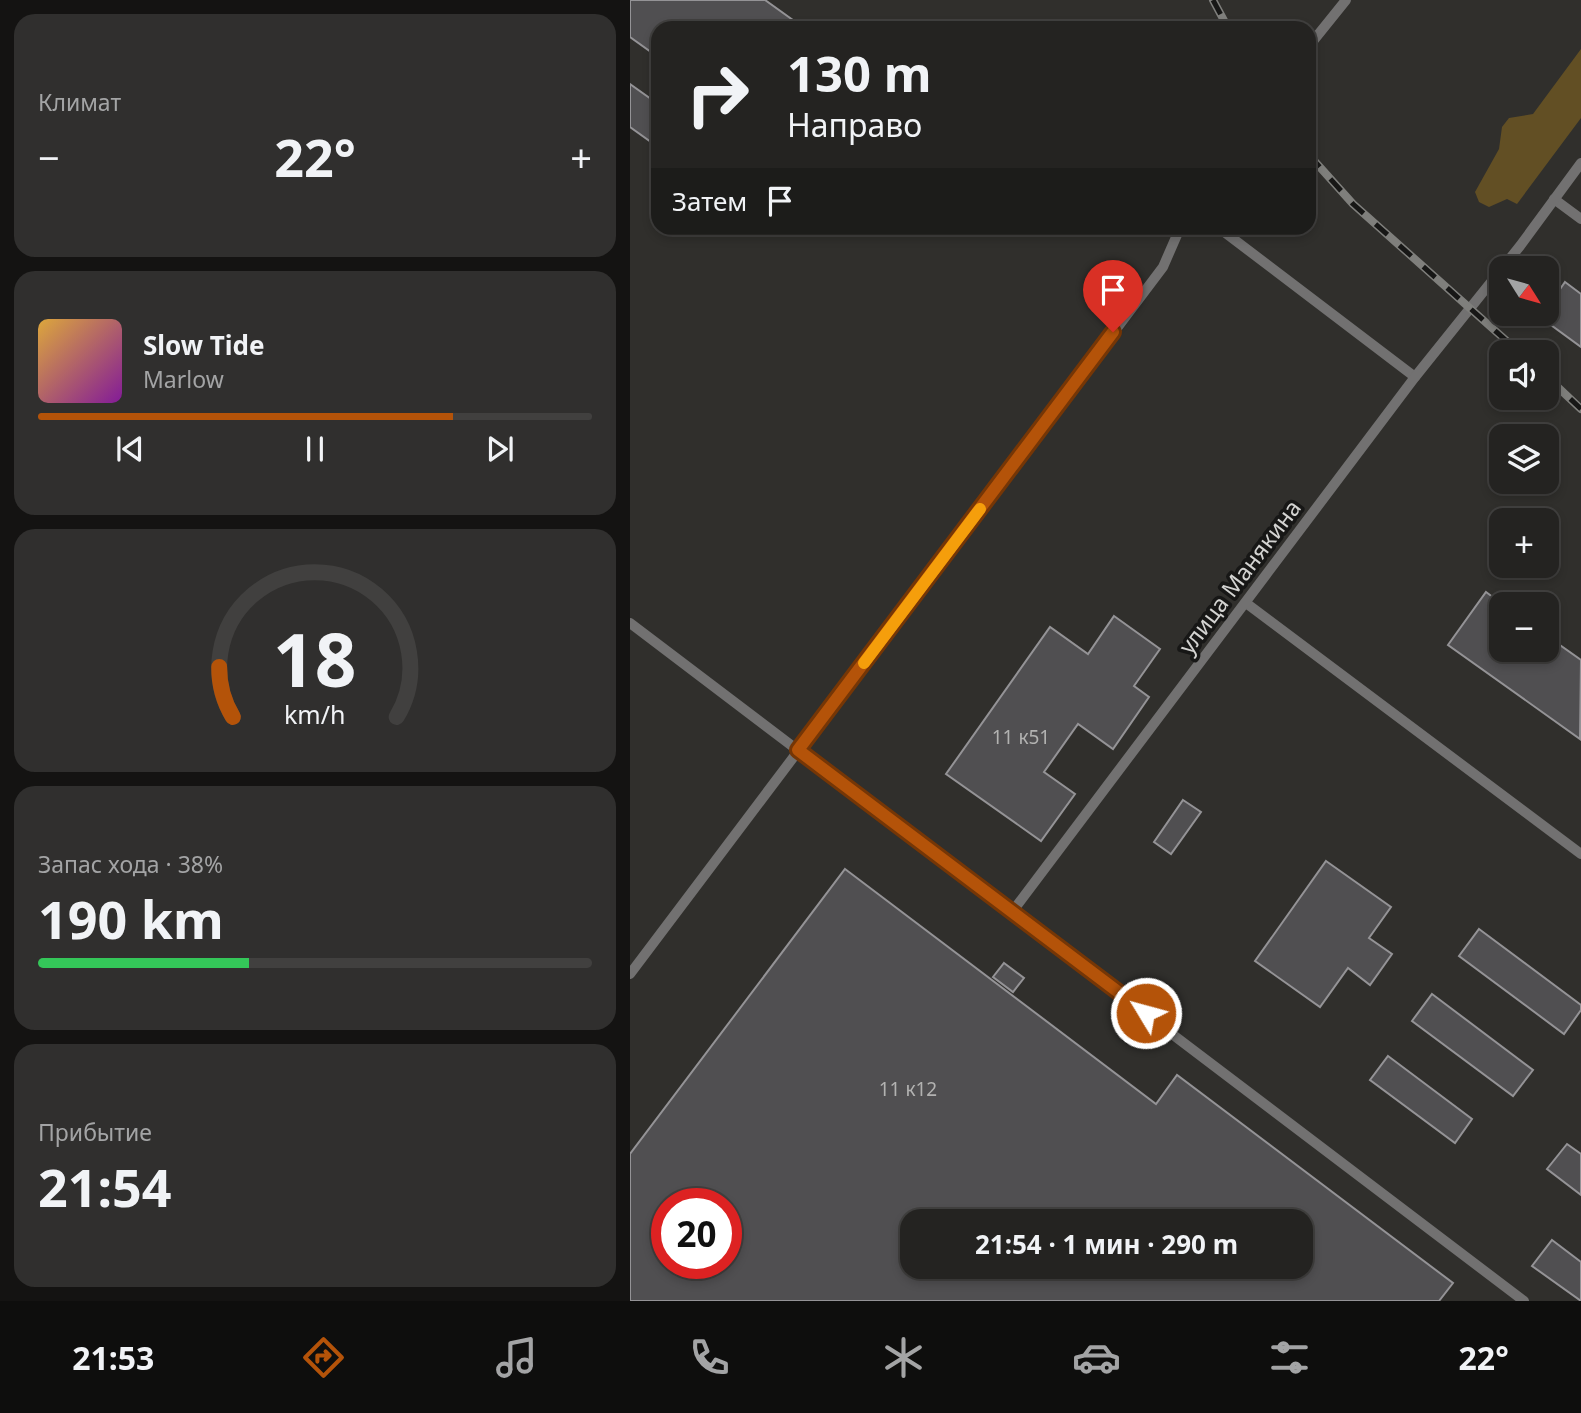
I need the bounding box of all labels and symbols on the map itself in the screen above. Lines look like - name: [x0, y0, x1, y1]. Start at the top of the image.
- north arrow: [1489, 256, 1559, 326]
- pin: [1083, 260, 1143, 332]
- street label: улица Манякина: [1171, 493, 1308, 660]
- house number: 11 к51: [992, 724, 1050, 750]
- position arrow: [1109, 976, 1183, 1050]
- house number: 11 к12: [879, 1076, 937, 1102]
- speed limit sign: 20: [651, 1188, 742, 1279]

